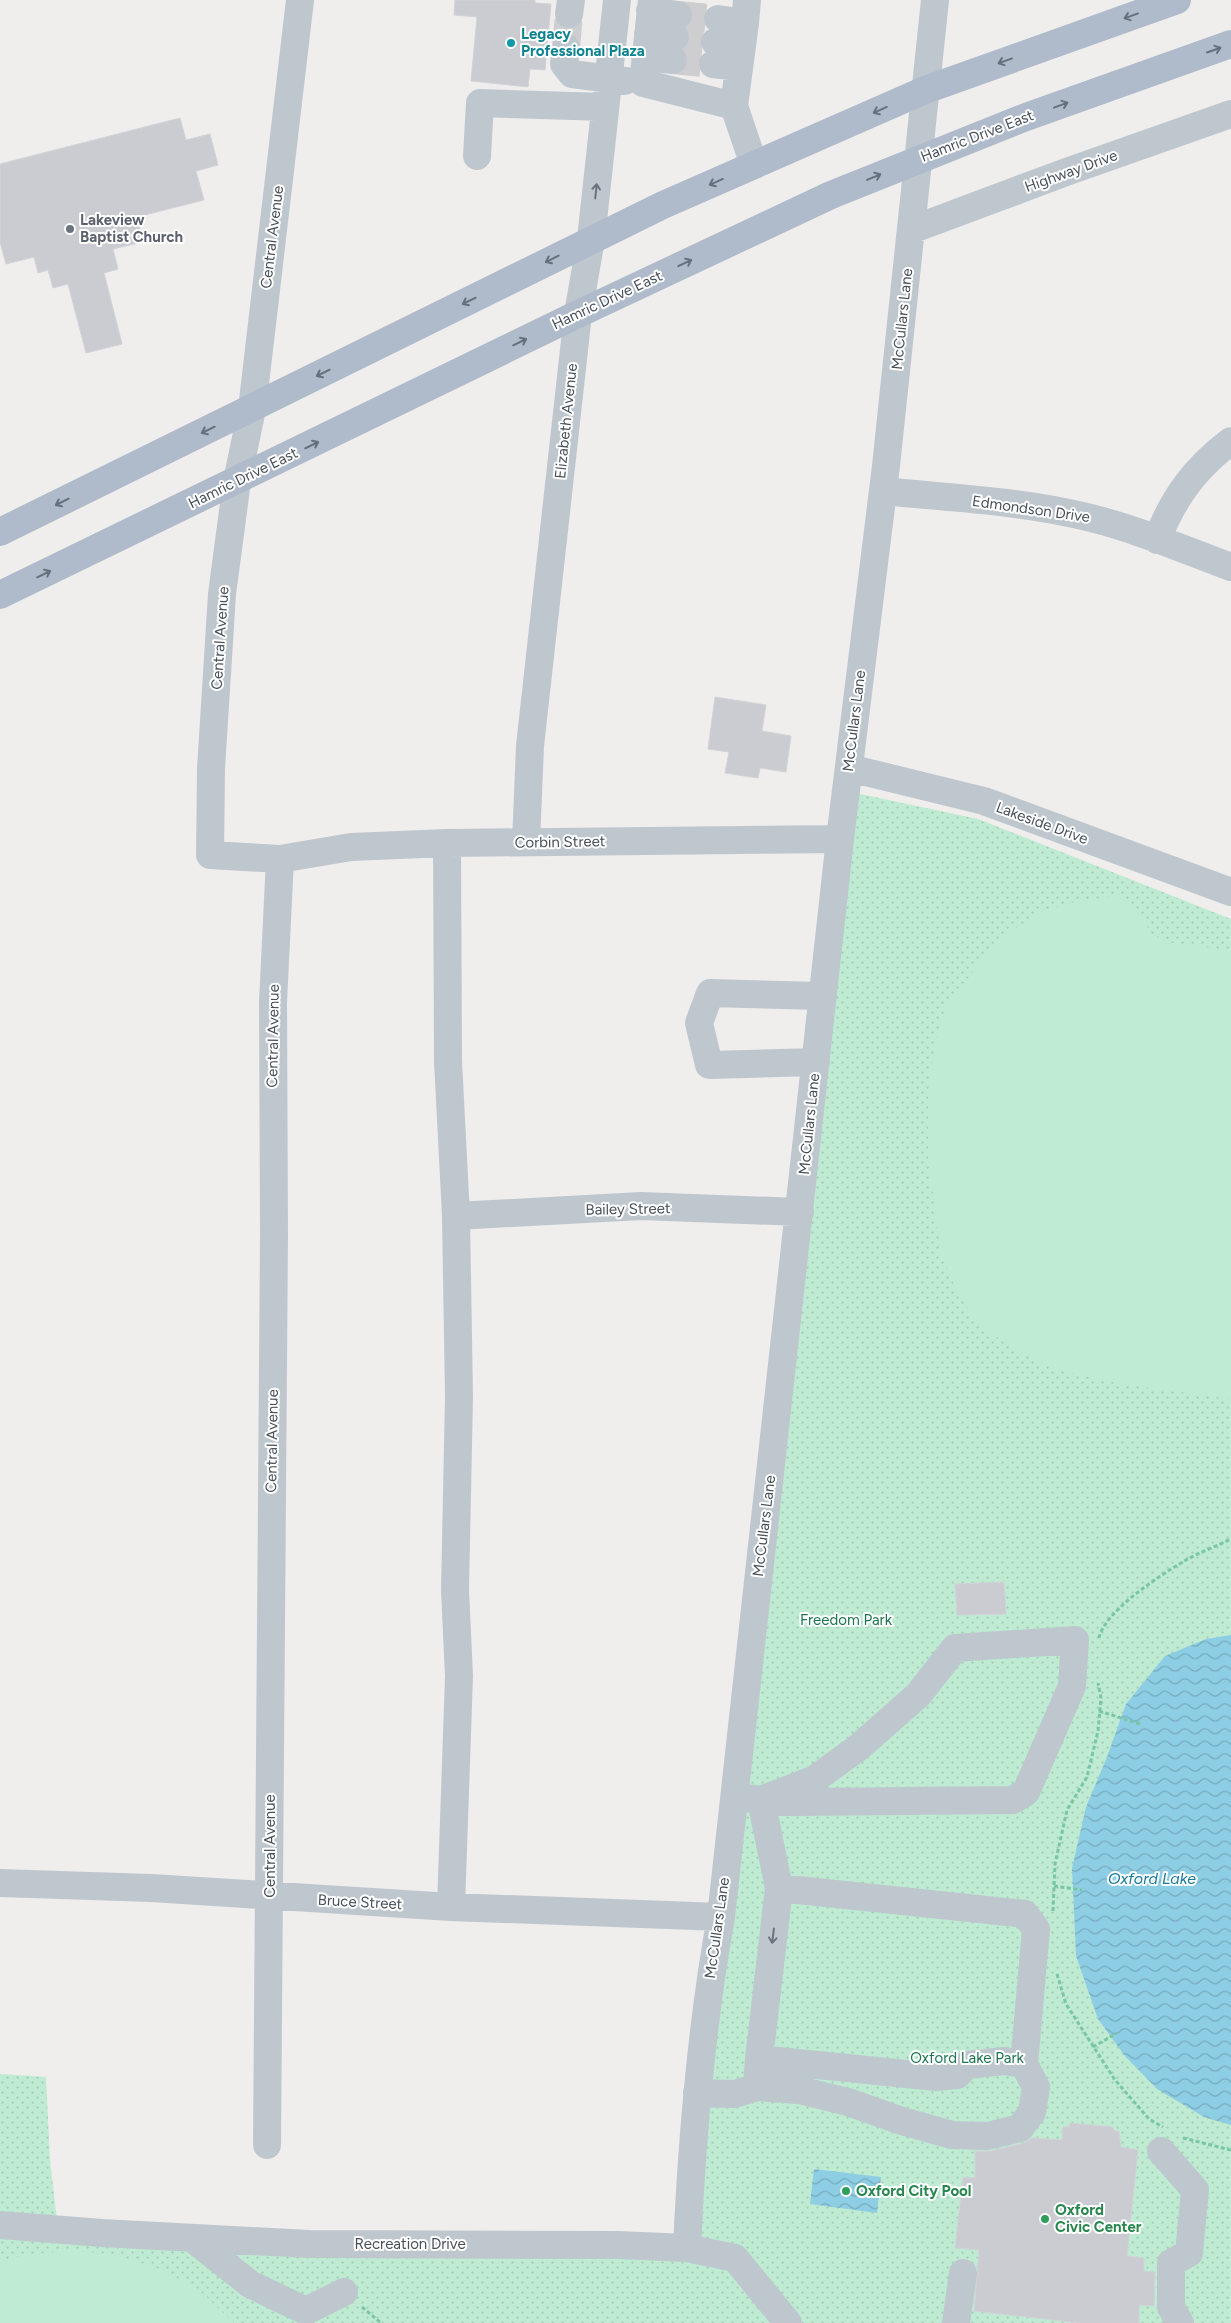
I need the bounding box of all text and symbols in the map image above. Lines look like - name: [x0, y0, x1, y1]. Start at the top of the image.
- one-way arrow: [1124, 12, 1139, 21]
- place label: Legacy Professional Plaza: [521, 25, 645, 60]
- marker: Legacy Professional Plaza: [505, 37, 517, 49]
- one-way arrow: [1206, 45, 1221, 54]
- one-way arrow: [997, 57, 1013, 67]
- one-way arrow: [1053, 100, 1068, 109]
- one-way arrow: [873, 105, 888, 115]
- street label: Hamric Drive East: [918, 106, 1036, 166]
- street label: Highway Drive: [1022, 146, 1120, 196]
- one-way arrow: [866, 171, 881, 181]
- one-way arrow: [709, 178, 724, 188]
- one-way arrow: [592, 183, 601, 199]
- street label: Central Avenue: [257, 185, 287, 289]
- place label: Lakeview Baptist Church: [80, 211, 183, 246]
- marker: Lakeview Baptist Church: [64, 223, 76, 235]
- one-way arrow: [545, 255, 560, 264]
- one-way arrow: [677, 258, 692, 267]
- street label: Hamric Drive East: [549, 266, 665, 333]
- street label: McCullars Lane: [888, 267, 916, 371]
- one-way arrow: [462, 296, 477, 306]
- one-way arrow: [512, 337, 527, 347]
- street label: Elizabeth Avenue: [551, 362, 581, 480]
- one-way arrow: [316, 369, 331, 378]
- one-way arrow: [201, 426, 216, 435]
- one-way arrow: [304, 439, 319, 449]
- street label: Hamric Drive East: [185, 444, 301, 512]
- street label: Edmondson Drive: [971, 492, 1091, 526]
- one-way arrow: [55, 498, 70, 507]
- one-way arrow: [36, 569, 51, 578]
- street label: Central Avenue: [207, 586, 233, 690]
- street label: McCullars Lane: [839, 669, 869, 773]
- street label: Lakeside Drive: [994, 798, 1090, 848]
- street label: Corbin Street: [514, 832, 606, 852]
- street label: Central Avenue: [263, 984, 283, 1088]
- street label: McCullars Lane: [795, 1072, 823, 1176]
- street label: Bailey Street: [585, 1199, 671, 1219]
- street label: Central Avenue: [262, 1389, 282, 1493]
- street label: McCullars Lane: [749, 1474, 779, 1578]
- park label: Freedom Park: [800, 1611, 893, 1629]
- street label: Central Avenue: [261, 1794, 279, 1898]
- water label: Oxford Lake: [1108, 1869, 1196, 1888]
- street label: McCullars Lane: [701, 1876, 733, 1980]
- street label: Bruce Street: [317, 1891, 403, 1913]
- one-way arrow: [768, 1928, 778, 1944]
- park label: Oxford Lake Park: [910, 2049, 1024, 2067]
- place label: Oxford City Pool: [856, 2182, 972, 2200]
- marker: Oxford City Pool: [840, 2185, 852, 2197]
- place label: Oxford Civic Center: [1055, 2201, 1142, 2236]
- marker: Oxford Civic Center: [1039, 2213, 1051, 2225]
- street label: Recreation Drive: [354, 2235, 466, 2253]

